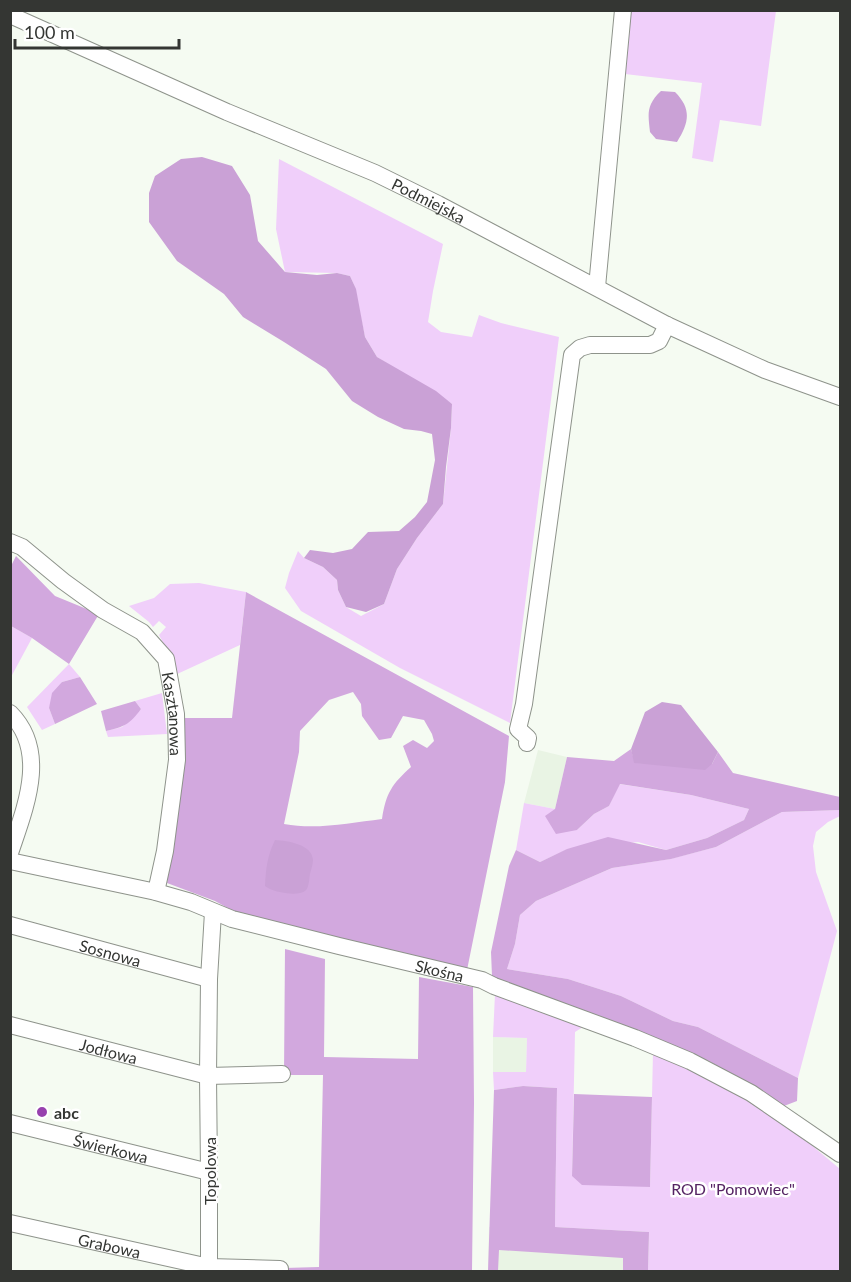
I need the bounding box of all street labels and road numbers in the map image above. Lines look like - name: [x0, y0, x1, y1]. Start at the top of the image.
- street label: Podmiejska: [389, 174, 469, 226]
- street label: Kasztanowa: [159, 670, 186, 756]
- street label: Sosnowa: [77, 935, 143, 970]
- street label: Skośna: [414, 955, 466, 985]
- street label: Jodłowa: [78, 1034, 140, 1067]
- street label: Świerkowa: [72, 1130, 150, 1166]
- street label: Topolowa: [200, 1137, 219, 1205]
- street label: Grabowa: [77, 1229, 143, 1261]

